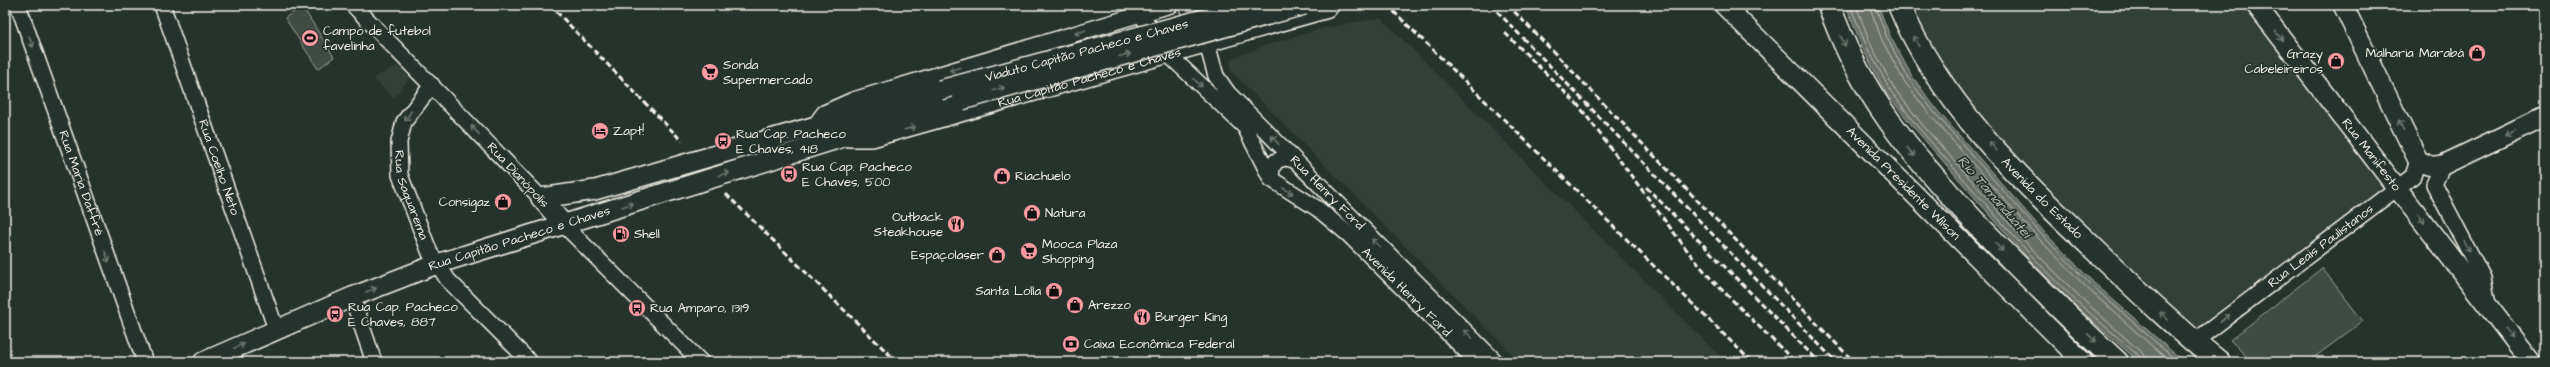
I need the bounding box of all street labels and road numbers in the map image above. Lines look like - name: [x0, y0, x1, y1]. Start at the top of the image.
- street label: Viaduto Capitão Pacheco e Chaves: [983, 14, 1191, 86]
- street label: Rua Capitão Pacheco e Chaves: [996, 43, 1184, 112]
- street label: Rua Manifesto: [2338, 115, 2406, 195]
- street label: Rua Coelho Neto: [194, 117, 244, 218]
- street label: Avenida Presidente Wilson: [1842, 123, 1965, 245]
- street label: Rua Maria Daffré: [54, 128, 108, 238]
- street label: Rua Dianópolis: [483, 138, 553, 212]
- street label: Rua Saquarema: [390, 150, 433, 243]
- street label: Rua Henry Ford: [1286, 151, 1369, 234]
- street label: Avenida do Estado: [1997, 154, 2087, 243]
- street label: Rua Leais Paulistanos: [2264, 200, 2378, 292]
- street label: Rua Capitão Pacheco e Chaves: [426, 201, 613, 275]
- street label: Avenida Henry Ford: [1357, 243, 1456, 341]

